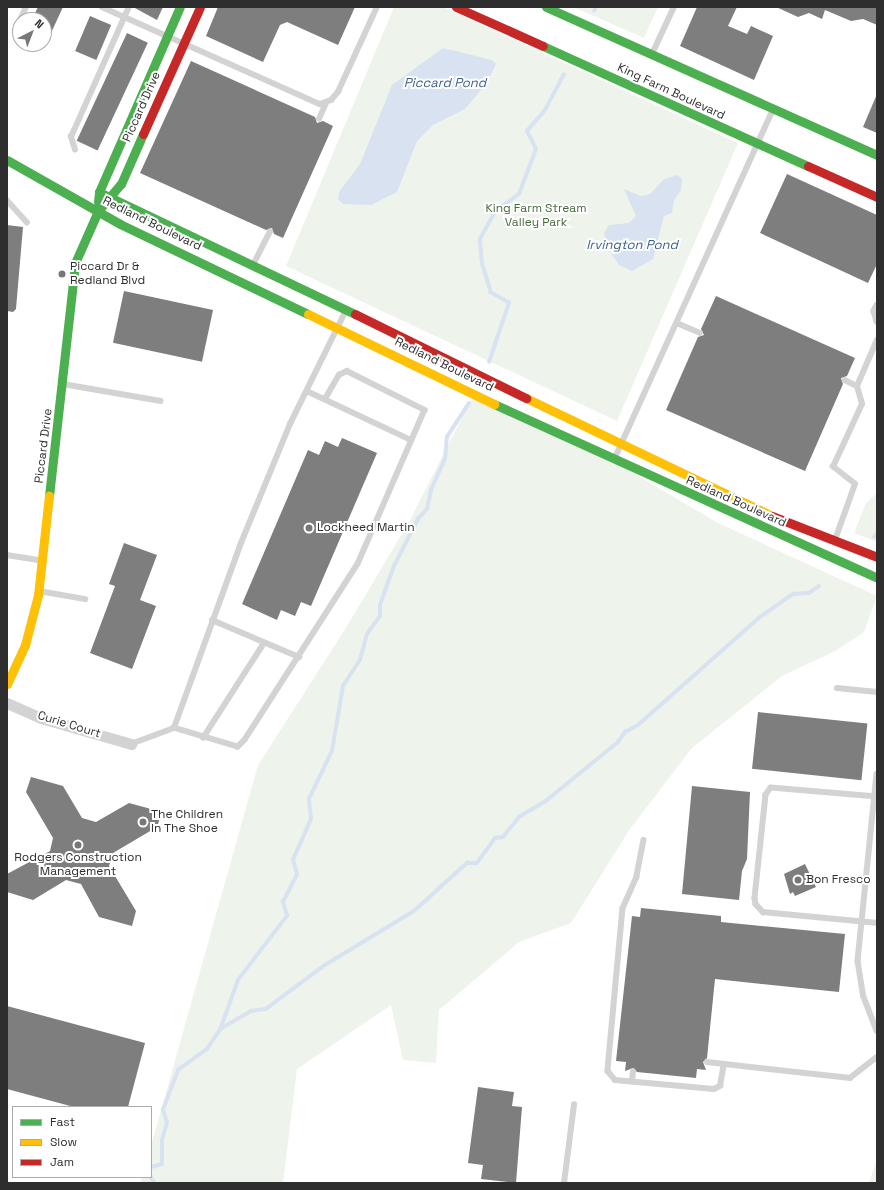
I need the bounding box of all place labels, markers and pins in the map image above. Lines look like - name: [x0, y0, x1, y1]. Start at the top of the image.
- place label: Piccard Dr & Redland Blvd: [70, 260, 145, 288]
- marker: Piccard Dr & Redland Blvd: [57, 269, 67, 279]
- place label: Lockheed Martin: [317, 521, 415, 535]
- marker: Lockheed Martin: [304, 523, 314, 533]
- place label: The Children In The Shoe: [151, 808, 223, 836]
- marker: The Children In The Shoe: [138, 817, 148, 827]
- marker: Rodgers Construction Management: [73, 840, 83, 850]
- place label: Rodgers Construction Management: [14, 851, 142, 879]
- place label: Bon Fresco: [806, 873, 871, 887]
- marker: Bon Fresco: [793, 875, 803, 885]

